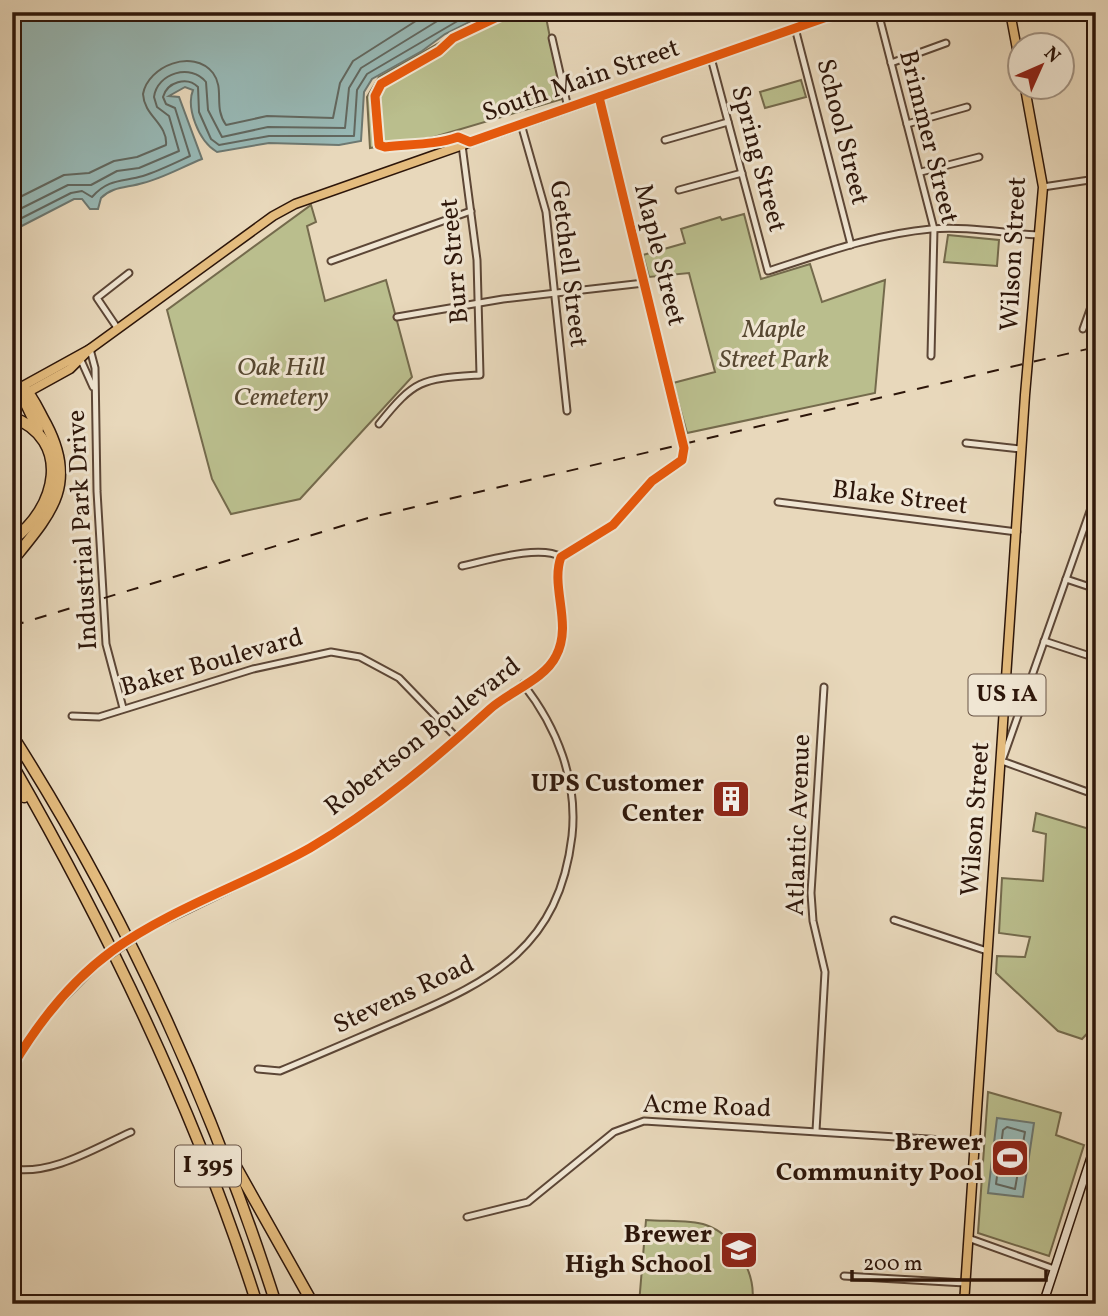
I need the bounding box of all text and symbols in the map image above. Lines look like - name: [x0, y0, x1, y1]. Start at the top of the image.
- street label: South Main Street: [478, 30, 684, 132]
- north arrow: [1006, 32, 1076, 102]
- text: N: [1038, 41, 1066, 70]
- street label: Brimmer Street: [889, 47, 967, 227]
- street label: School Street: [806, 55, 878, 209]
- street label: Spring Street: [721, 82, 795, 236]
- street label: Wilson Street: [992, 176, 1036, 332]
- street label: Getchell Street: [540, 178, 596, 350]
- street label: Maple Street: [624, 180, 694, 330]
- street label: Burr Street: [432, 197, 478, 325]
- park label: Maple Street Park: [719, 312, 829, 378]
- park label: Oak Hill Cemetery: [234, 350, 329, 416]
- street label: Industrial Park Drive: [59, 409, 107, 651]
- street label: Blake Street: [830, 472, 970, 524]
- street label: Baker Boulevard: [117, 620, 307, 706]
- street label: Robertson Boulevard: [317, 649, 529, 825]
- road number: US 1A: [968, 674, 1046, 716]
- street label: Atlantic Avenue: [778, 733, 820, 917]
- street label: Wilson Street: [953, 741, 999, 897]
- place label: UPS Customer Center: [531, 766, 704, 832]
- building icon: UPS Customer Center: [710, 778, 752, 820]
- street label: Stevens Road: [328, 947, 480, 1043]
- street label: Acme Road: [642, 1087, 772, 1127]
- place label: Brewer Community Pool: [776, 1125, 983, 1191]
- sports icon: Brewer Community Pool: [989, 1137, 1031, 1179]
- road number: I 395: [175, 1146, 241, 1186]
- place label: Brewer High School: [565, 1217, 712, 1283]
- school or university icon: Brewer High School: [718, 1229, 760, 1271]
- scale bar: [852, 1239, 1047, 1283]
- text: 200 m: [863, 1250, 923, 1279]

